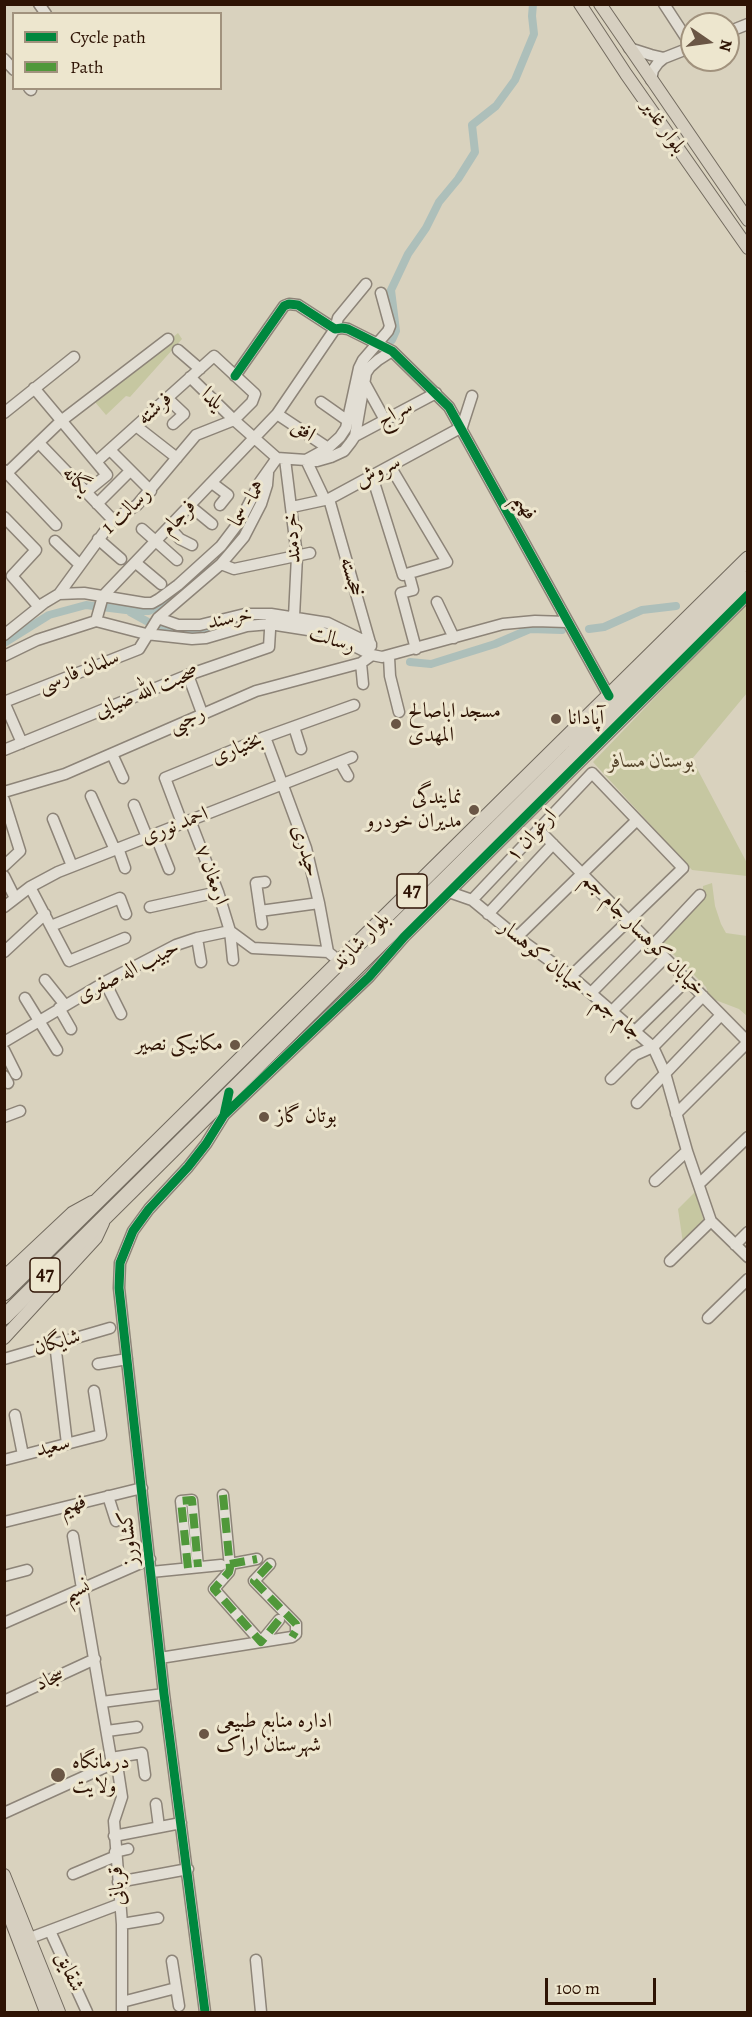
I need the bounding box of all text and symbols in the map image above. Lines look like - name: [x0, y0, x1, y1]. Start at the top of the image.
- legend: [12, 12, 222, 90]
- north arrow: [680, 12, 740, 72]
- text: Cycle path: [70, 25, 146, 49]
- text: N: [714, 37, 738, 54]
- text: Path: [70, 55, 104, 79]
- street label: بلوار غدیر: [635, 95, 691, 159]
- street label: یلدا: [195, 382, 229, 416]
- street label: فرشته: [132, 387, 178, 431]
- street label: سراج: [373, 394, 417, 434]
- street label: افق: [286, 414, 320, 448]
- street label: سروش: [351, 450, 405, 494]
- street label: یگانه: [56, 461, 96, 501]
- street label: هما- سما: [224, 476, 272, 532]
- street label: رسالت 1: [97, 482, 157, 540]
- street label: فهیم: [508, 490, 542, 524]
- street label: فرجام: [156, 495, 202, 541]
- street label: خردمند: [279, 512, 307, 564]
- street label: خجسته: [333, 554, 369, 600]
- street label: خرسند: [205, 602, 255, 636]
- street label: رسالت: [306, 620, 358, 660]
- street label: سلمان فارسی: [35, 645, 123, 699]
- street label: صحبت الله ضیایی: [91, 660, 203, 724]
- place label: مسجد اباصالح المهدی: [408, 699, 501, 749]
- street label: رجبی: [165, 701, 209, 739]
- place label: آپادانا: [568, 706, 604, 732]
- marker: آپادانا: [549, 712, 563, 726]
- marker: مسجد اباصالح المهدی: [389, 717, 403, 731]
- street label: بختیاری: [208, 727, 266, 771]
- park label: بوستان مسافر: [608, 749, 694, 775]
- place label: نمایندگی مدیران خودرو: [366, 785, 462, 835]
- street label: احمد نوری: [138, 802, 212, 850]
- marker: نمایندگی مدیران خودرو: [467, 803, 481, 817]
- street label: ارغوان ۱: [501, 804, 563, 868]
- street label: حیدری: [285, 822, 325, 880]
- street label: ارمغان ۷: [189, 842, 233, 908]
- street label: خیابان کوهسار جام جم: [576, 868, 710, 1002]
- road number: 47: [397, 874, 427, 908]
- street label: بلوار شازند: [327, 908, 395, 976]
- street label: جام جم - خیابان کوهسار: [493, 915, 647, 1045]
- street label: حبیب اله صفری: [72, 935, 184, 1009]
- place label: مکانیکی نصیر: [136, 1032, 223, 1058]
- marker: مکانیکی نصیر: [228, 1038, 242, 1052]
- place label: بوتان گاز: [276, 1104, 337, 1130]
- marker: بوتان گاز: [257, 1110, 271, 1124]
- road number: 47: [30, 1258, 60, 1292]
- street label: شایگان: [31, 1324, 83, 1362]
- street label: سعید: [33, 1431, 73, 1463]
- street label: فهیم: [57, 1490, 89, 1520]
- street label: کشاورز: [113, 1509, 145, 1567]
- street label: نسیم: [60, 1574, 94, 1608]
- street label: سجاد: [32, 1662, 68, 1698]
- place label: اداره منابع طبیعی شهرستان اراک: [216, 1709, 332, 1759]
- marker: اداره منابع طبیعی شهرستان اراک: [197, 1727, 211, 1741]
- place label: درمانگاه ولایت: [72, 1750, 130, 1800]
- marker: درمانگاه ولایت: [49, 1766, 67, 1784]
- street label: قربانی: [104, 1865, 132, 1907]
- street label: شقایق: [49, 1948, 89, 1996]
- scale bar: [548, 1966, 659, 2004]
- text: 100 m: [556, 1976, 600, 2000]

